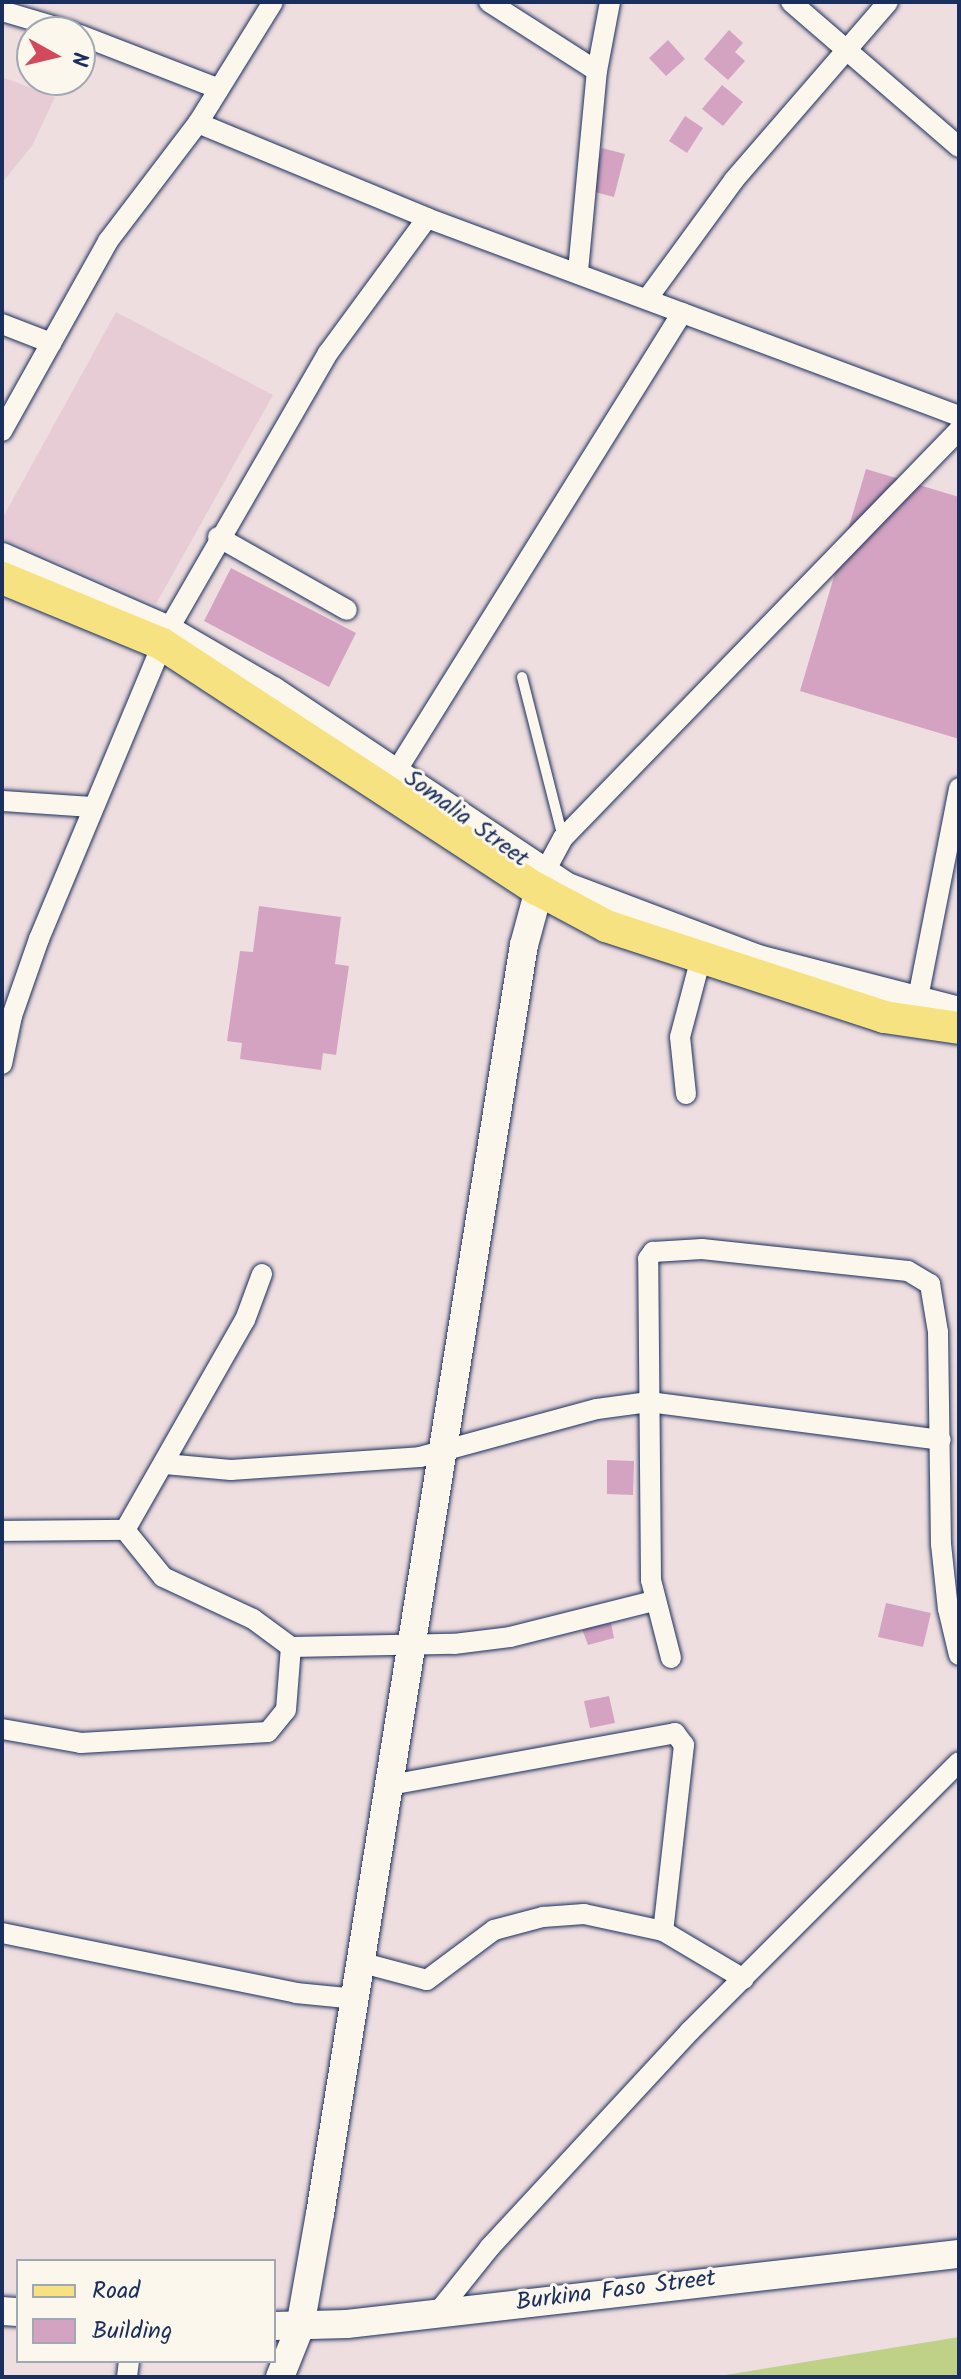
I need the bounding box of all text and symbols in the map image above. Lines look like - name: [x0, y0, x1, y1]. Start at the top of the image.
- north arrow: [16, 16, 96, 96]
- text: N: [60, 50, 97, 68]
- street label: Somalia Street: [398, 764, 534, 874]
- legend: [16, 2259, 276, 2363]
- street label: Burkina Faso Street: [515, 2264, 717, 2318]
- text: Road: [92, 2272, 140, 2311]
- text: Building: [92, 2312, 172, 2351]

